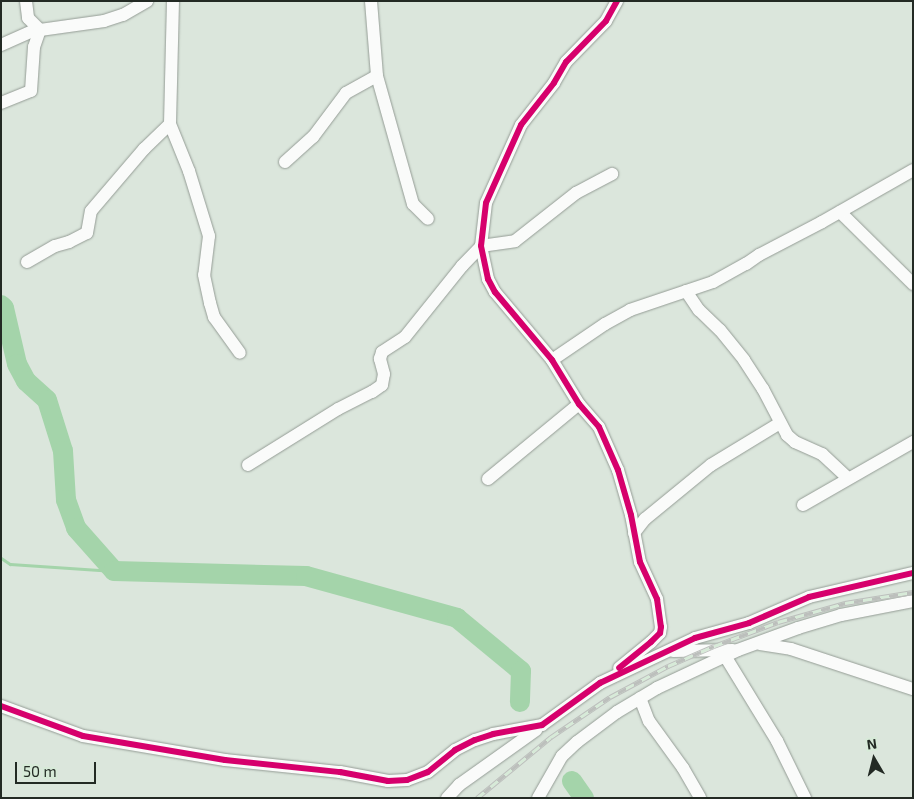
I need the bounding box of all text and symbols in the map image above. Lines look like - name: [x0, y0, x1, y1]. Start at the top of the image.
- north arrow: [849, 734, 899, 784]
- text: N: [866, 735, 878, 753]
- scale bar: [18, 752, 99, 784]
- text: 50 m: [23, 762, 57, 780]

